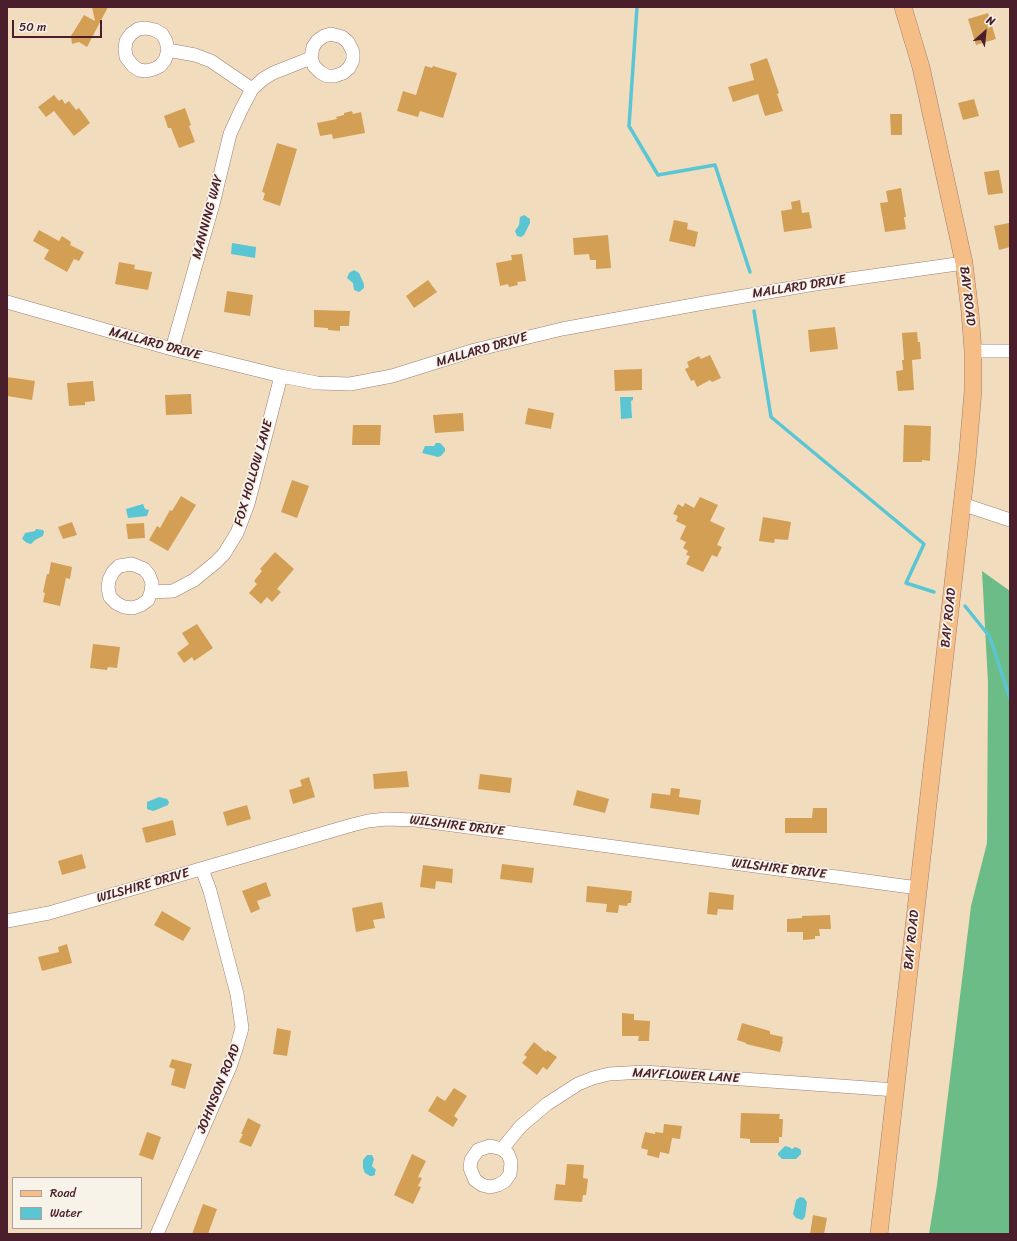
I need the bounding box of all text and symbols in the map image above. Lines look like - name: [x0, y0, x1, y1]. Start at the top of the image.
- text: N: [983, 11, 998, 31]
- scale bar: [14, 12, 104, 38]
- north arrow: [965, 12, 1005, 52]
- text: 50 m: [19, 16, 46, 38]
- street label: MANNING WAY: [189, 173, 227, 261]
- street label: BAY ROAD: [956, 265, 978, 327]
- street label: MALLARD DRIVE: [751, 272, 847, 302]
- street label: MALLARD DRIVE: [107, 324, 203, 364]
- street label: MALLARD DRIVE: [434, 329, 530, 371]
- street label: FOX HOLLOW LANE: [231, 418, 277, 528]
- street label: BAY ROAD: [938, 587, 960, 649]
- street label: WILSHIRE DRIVE: [409, 812, 505, 840]
- street label: WILSHIRE DRIVE: [731, 855, 827, 883]
- street label: WILSHIRE DRIVE: [95, 865, 191, 907]
- street label: BAY ROAD: [901, 909, 923, 971]
- street label: JOHNSON ROAD: [194, 1042, 244, 1136]
- street label: MAYFLOWER LANE: [632, 1065, 740, 1087]
- legend: [12, 1177, 142, 1229]
- text: Road: [50, 1182, 76, 1204]
- text: Water: [50, 1202, 82, 1224]

